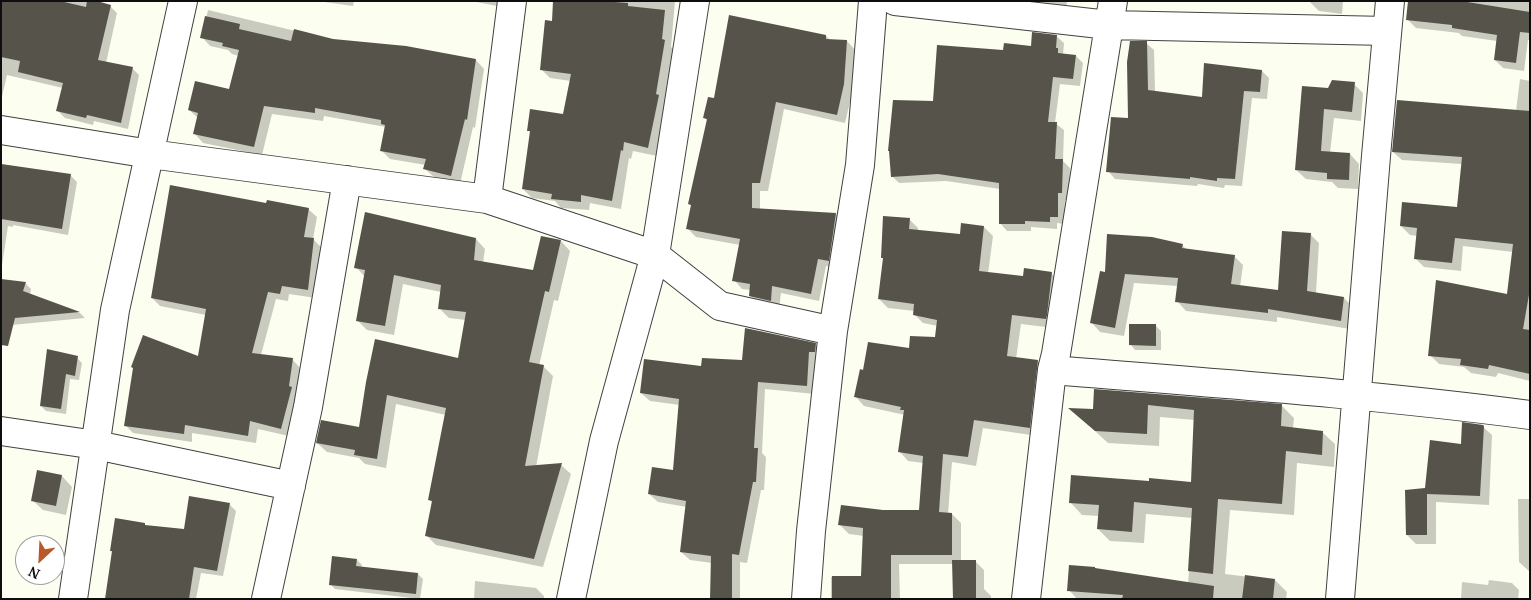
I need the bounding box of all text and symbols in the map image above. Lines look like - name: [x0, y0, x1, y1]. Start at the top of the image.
- north arrow: [15, 535, 65, 585]
- text: N: [25, 562, 43, 584]

